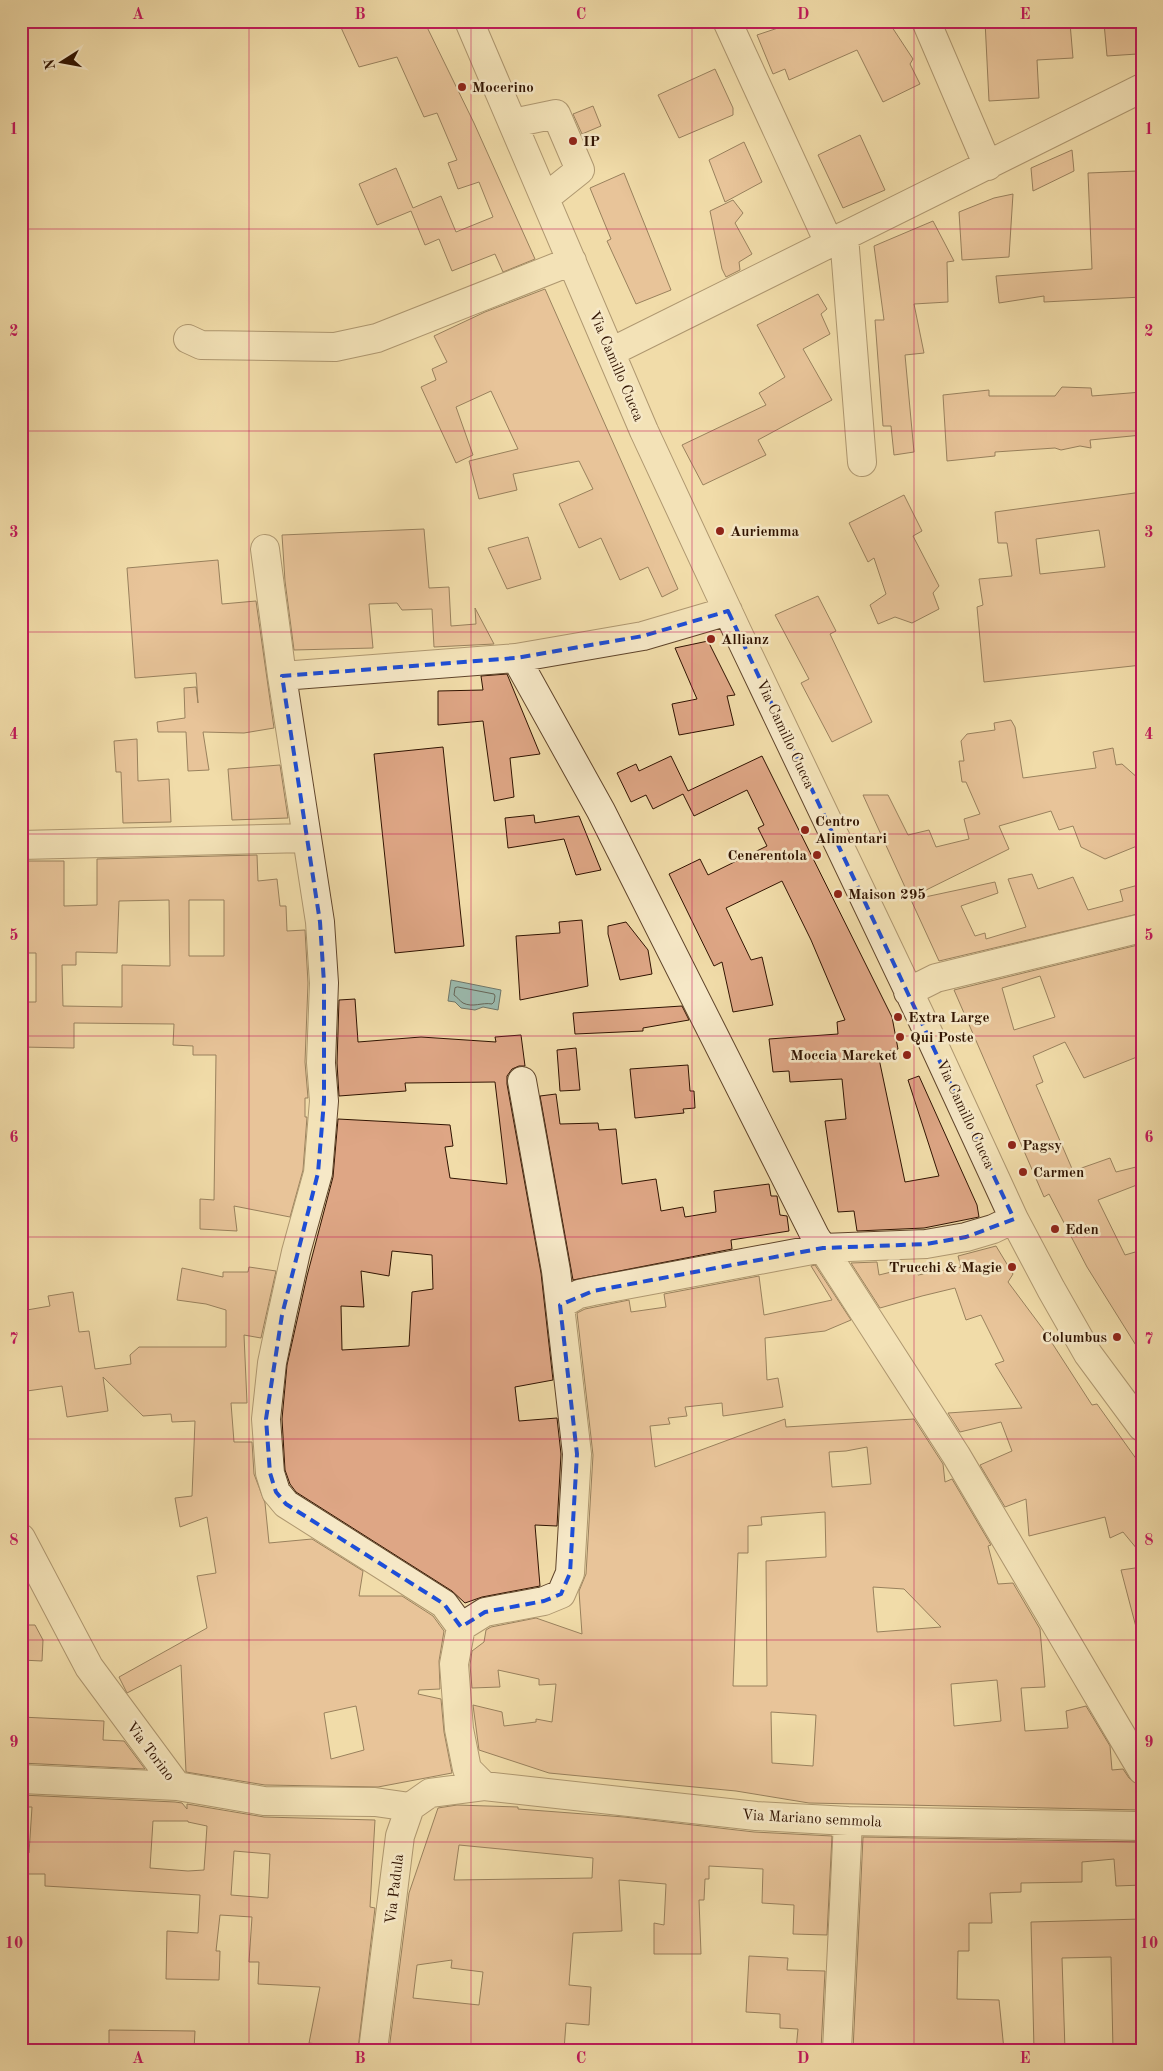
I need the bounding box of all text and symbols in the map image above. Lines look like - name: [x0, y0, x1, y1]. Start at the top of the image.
- text: A: [132, 7, 144, 23]
- text: B: [354, 7, 366, 23]
- text: C: [576, 7, 586, 23]
- text: D: [797, 7, 809, 23]
- text: E: [1019, 7, 1031, 23]
- north arrow: [38, 38, 88, 88]
- text: N: [42, 57, 58, 71]
- marker: Mocerino: [456, 81, 468, 93]
- place label: Mocerino: [472, 81, 534, 96]
- text: 1: [9, 122, 19, 138]
- text: 1: [1144, 122, 1154, 138]
- marker: IP: [567, 135, 579, 147]
- place label: IP: [583, 135, 600, 150]
- street label: Via Camillo Cucca: [586, 309, 646, 425]
- text: 2: [9, 324, 19, 340]
- text: 2: [1144, 324, 1154, 340]
- text: 3: [9, 525, 19, 541]
- marker: Auriemma: [714, 525, 726, 537]
- place label: Auriemma: [730, 525, 800, 540]
- text: 3: [1144, 525, 1154, 541]
- marker: Allianz: [705, 633, 717, 645]
- place label: Allianz: [721, 633, 769, 648]
- street label: Via Camillo Cucca: [753, 678, 817, 792]
- text: 4: [9, 727, 19, 743]
- text: 4: [1144, 727, 1154, 743]
- place label: Centro Alimentari: [815, 815, 887, 847]
- marker: Centro Alimentari: [799, 824, 811, 836]
- place label: Cenerentola: [727, 849, 807, 864]
- marker: Cenerentola: [811, 849, 823, 861]
- marker: Maison 295: [832, 888, 844, 900]
- place label: Maison 295: [848, 888, 926, 903]
- text: 5: [9, 928, 19, 944]
- text: 5: [1144, 928, 1154, 944]
- marker: Extra Large: [892, 1011, 904, 1023]
- place label: Extra Large: [908, 1011, 990, 1026]
- marker: Qui Poste: [894, 1031, 906, 1043]
- place label: Qui Poste: [910, 1031, 974, 1046]
- place label: Moccia Marcket: [790, 1049, 898, 1064]
- marker: Moccia Marcket: [901, 1049, 913, 1061]
- street label: Via Camillo Cucca: [933, 1058, 997, 1172]
- text: 6: [9, 1130, 19, 1146]
- text: 6: [1144, 1130, 1154, 1146]
- marker: Pagsy: [1006, 1139, 1018, 1151]
- place label: Pagsy: [1022, 1139, 1062, 1154]
- marker: Carmen: [1017, 1166, 1029, 1178]
- place label: Carmen: [1033, 1166, 1084, 1181]
- marker: Eden: [1049, 1223, 1061, 1235]
- place label: Eden: [1065, 1223, 1099, 1238]
- place label: Trucchi & Magie: [889, 1261, 1002, 1276]
- marker: Trucchi & Magie: [1006, 1261, 1018, 1273]
- place label: Columbus: [1042, 1331, 1107, 1346]
- marker: Columbus: [1111, 1331, 1123, 1343]
- text: 7: [9, 1332, 19, 1348]
- text: 7: [1144, 1332, 1154, 1348]
- text: 8: [9, 1533, 19, 1549]
- text: 8: [1144, 1533, 1154, 1549]
- street label: Via Torino: [123, 1720, 177, 1784]
- text: 9: [9, 1735, 19, 1751]
- text: 9: [1144, 1735, 1154, 1751]
- street label: Via Mariano semmola: [742, 1808, 883, 1831]
- street label: Via Padula: [384, 1853, 407, 1925]
- text: 10: [5, 1936, 23, 1952]
- text: 10: [1140, 1936, 1158, 1952]
- text: A: [132, 2051, 144, 2067]
- text: B: [354, 2051, 366, 2067]
- text: C: [576, 2051, 586, 2067]
- text: D: [797, 2051, 809, 2067]
- text: E: [1019, 2051, 1031, 2067]

